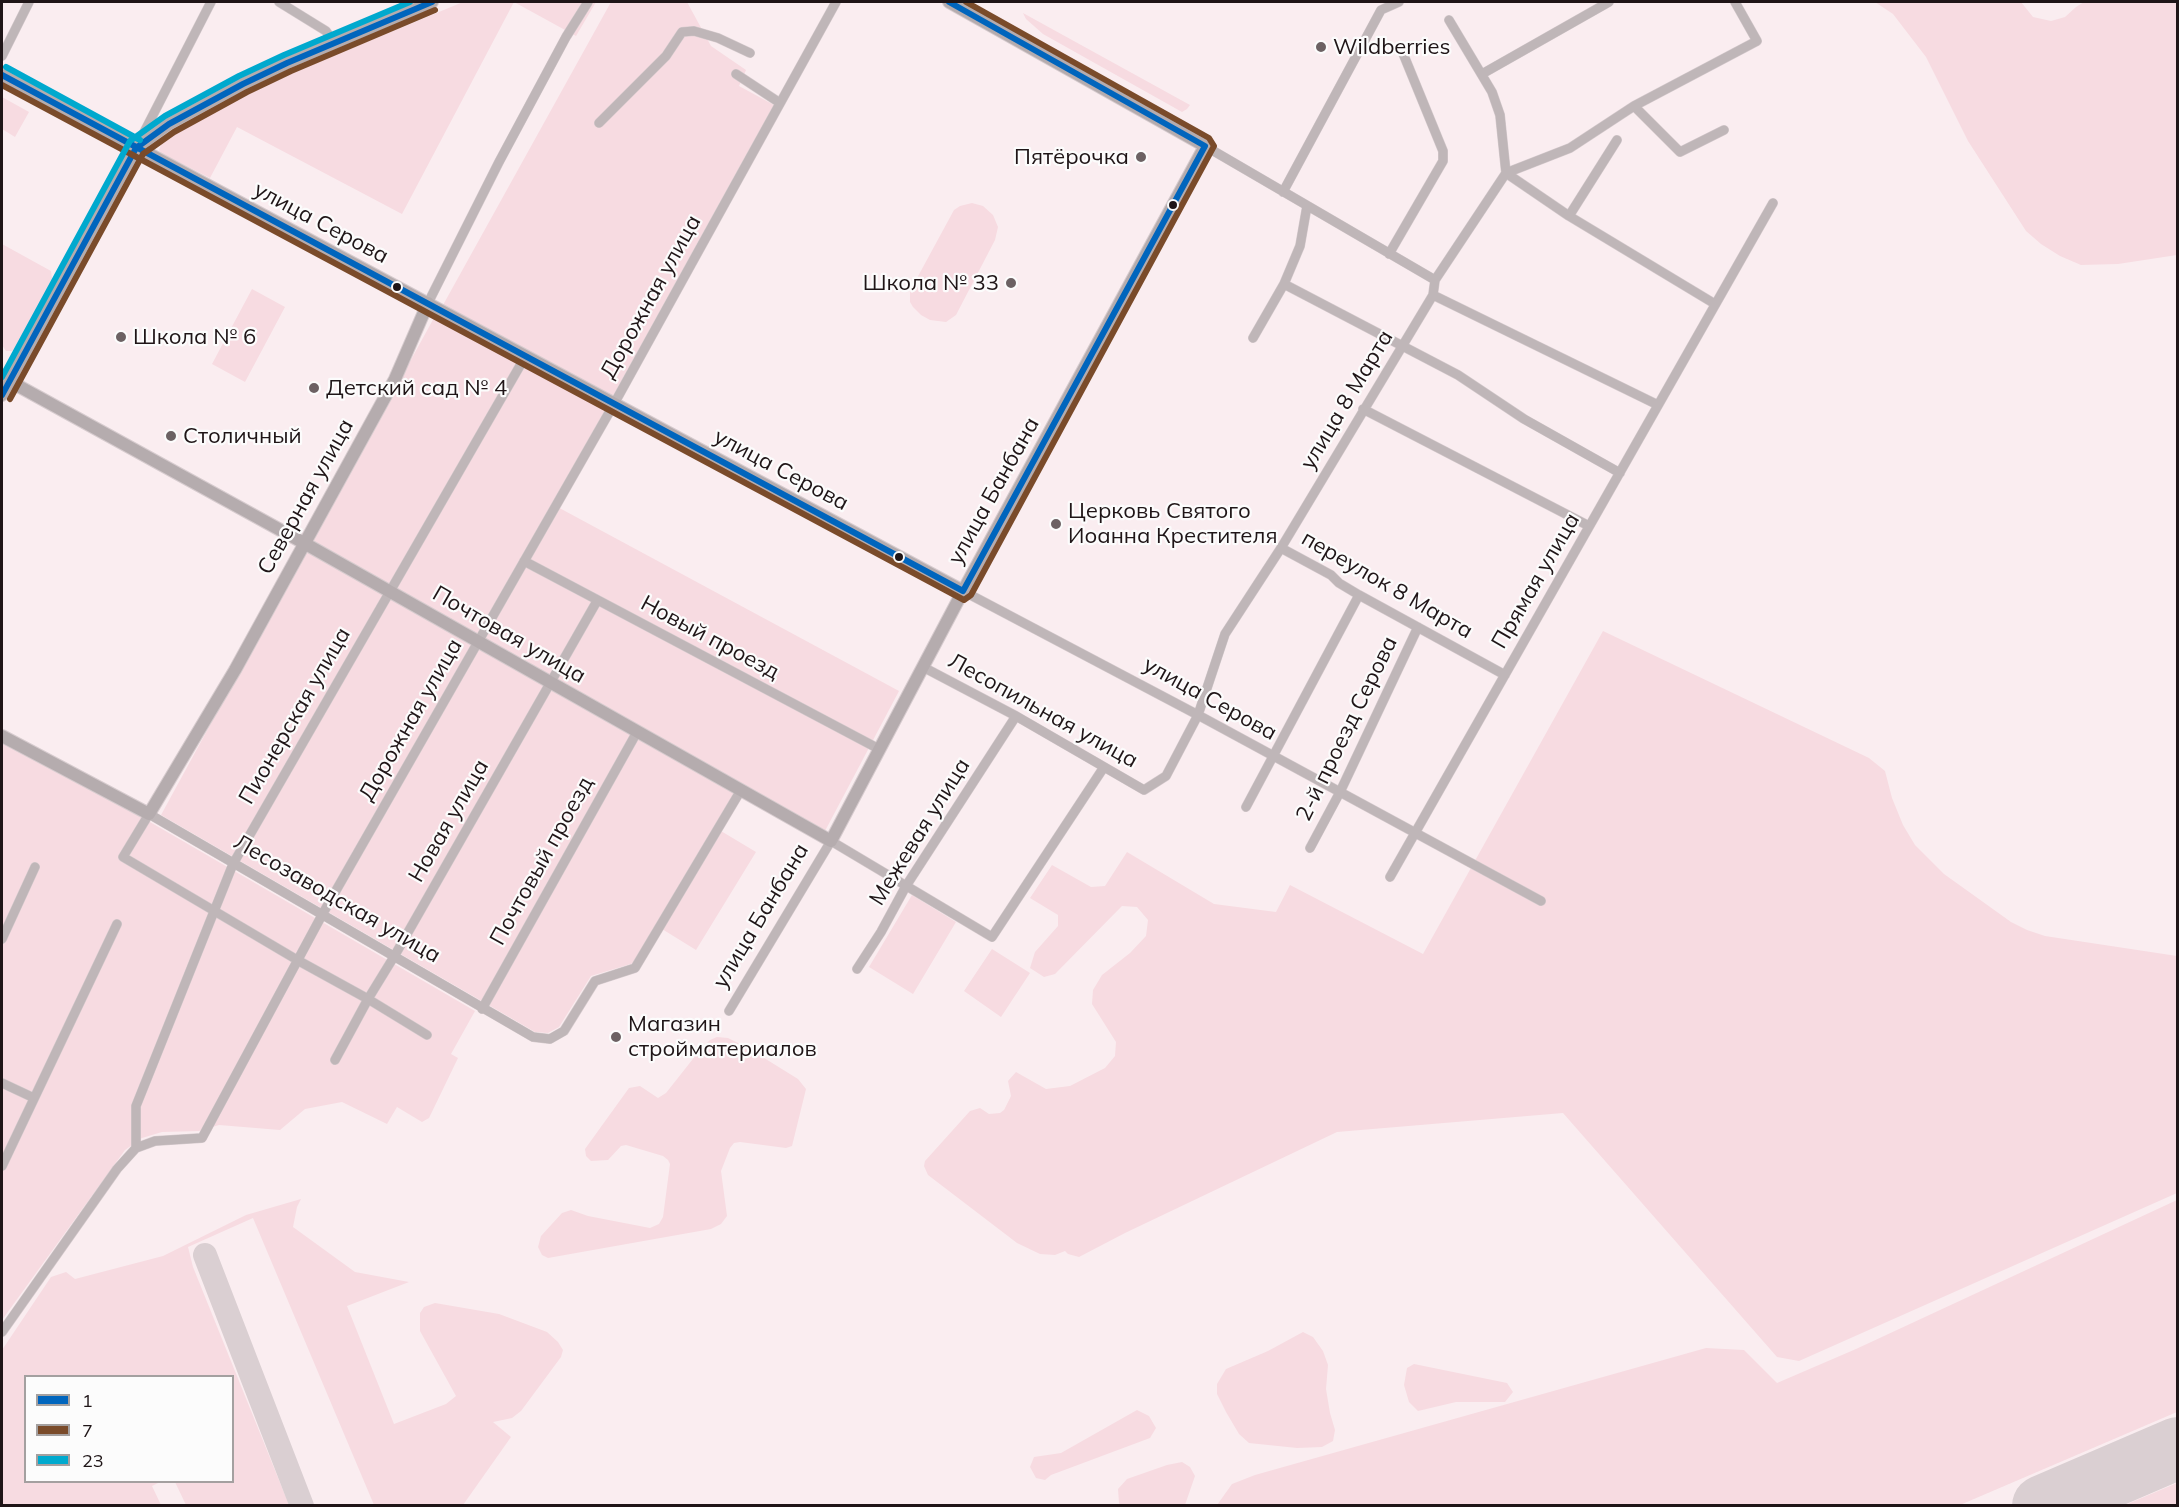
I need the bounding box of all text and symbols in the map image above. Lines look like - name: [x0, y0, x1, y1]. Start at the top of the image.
- place label: Wildberries: [1333, 34, 1450, 60]
- marker: Wildberries: [1314, 40, 1328, 54]
- place label: Пятёрочка: [1014, 144, 1129, 170]
- marker: Пятёрочка: [1134, 150, 1148, 164]
- street label: улица Серова: [249, 176, 393, 270]
- unlabelled marker: [1167, 199, 1179, 211]
- street label: Дорожная улица: [595, 211, 707, 383]
- place label: Школа № 33: [863, 270, 999, 296]
- marker: Школа № 33: [1004, 276, 1018, 290]
- unlabelled marker: [391, 281, 403, 293]
- place label: Школа № 6: [133, 324, 256, 350]
- street label: улица 8 Марта: [1295, 326, 1399, 474]
- marker: Школа № 6: [114, 330, 128, 344]
- place label: Детский сад № 4: [326, 375, 507, 401]
- marker: Детский сад № 4: [307, 381, 321, 395]
- street label: улица Банбана: [943, 413, 1045, 569]
- street label: Северная улица: [252, 415, 360, 579]
- place label: Столичный: [183, 423, 302, 449]
- street label: улица Серова: [709, 423, 853, 517]
- marker: Столичный: [164, 429, 178, 443]
- place label: Церковь Святого Иоанна Крестителя: [1068, 498, 1278, 550]
- street label: Прямая улица: [1486, 508, 1586, 654]
- marker: Церковь Святого Иоанна Крестителя: [1049, 517, 1063, 531]
- street label: переулок 8 Марта: [1297, 525, 1477, 645]
- unlabelled marker: [893, 551, 905, 563]
- street label: Почтовая улица: [428, 580, 590, 690]
- street label: Новый проезд: [636, 590, 784, 686]
- street label: Пионерская улица: [234, 623, 356, 809]
- street label: 2-й проезд Серова: [1291, 632, 1403, 826]
- street label: Дорожная улица: [354, 634, 468, 806]
- street label: Лесопильная улица: [944, 648, 1142, 774]
- street label: улица Серова: [1139, 651, 1281, 747]
- street label: Межевая улица: [864, 753, 976, 911]
- street label: Новая улица: [403, 755, 495, 887]
- street label: Почтовый проезд: [485, 772, 599, 950]
- street label: Лесозаводская улица: [229, 829, 445, 969]
- street label: улица Банбана: [707, 839, 815, 993]
- place label: Магазин стройматериалов: [628, 1011, 817, 1062]
- marker: Магазин стройматериалов: [609, 1030, 623, 1044]
- legend: [24, 1375, 234, 1483]
- text: 1: [82, 1389, 93, 1412]
- text: 7: [82, 1419, 93, 1442]
- text: 23: [82, 1449, 104, 1472]

